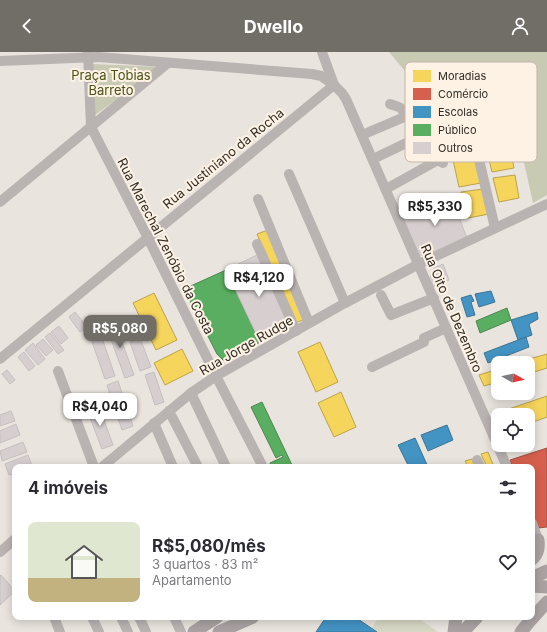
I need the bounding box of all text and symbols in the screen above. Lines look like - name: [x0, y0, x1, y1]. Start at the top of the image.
- icon: back: [16, 15, 38, 37]
- icon: person: [509, 15, 531, 37]
- text: Dwello: [244, 16, 303, 37]
- legend: [405, 62, 537, 162]
- park label: Praça Tobias Barreto: [71, 67, 151, 98]
- text: Moradias: [438, 69, 486, 83]
- text: Comércio: [438, 87, 489, 101]
- street label: Rua Justiniano da Rocha: [159, 104, 287, 212]
- text: Escolas: [438, 105, 478, 119]
- text: Público: [438, 123, 477, 137]
- text: Outros: [438, 141, 473, 155]
- street label: Rua Marechal Zenóbio da Costa: [114, 155, 218, 337]
- pin: R$5,330: [398, 193, 472, 227]
- text: R$5,330: [408, 198, 462, 214]
- street label: Rua Oito de Dezembro: [418, 241, 486, 375]
- pin: R$4,120: [222, 264, 296, 298]
- text: R$4,120: [233, 269, 285, 285]
- street label: Rua Jorge Rudge: [196, 312, 296, 378]
- pin: R$5,080: [83, 315, 157, 349]
- text: R$5,080: [92, 320, 148, 336]
- north arrow: [491, 356, 535, 400]
- map controls: [491, 356, 535, 452]
- pin: R$4,040: [63, 393, 137, 427]
- text: R$4,040: [72, 398, 128, 414]
- button: locate: [491, 408, 535, 452]
- icon: filters: [497, 477, 519, 499]
- text: 4 imóveis: [28, 478, 108, 498]
- text: R$5,080/mês: [152, 536, 266, 556]
- icon: home: [60, 538, 108, 586]
- icon: heart: [497, 551, 519, 573]
- text: 3 quartos · 83 m²: [152, 556, 258, 572]
- text: Apartamento: [152, 572, 232, 588]

